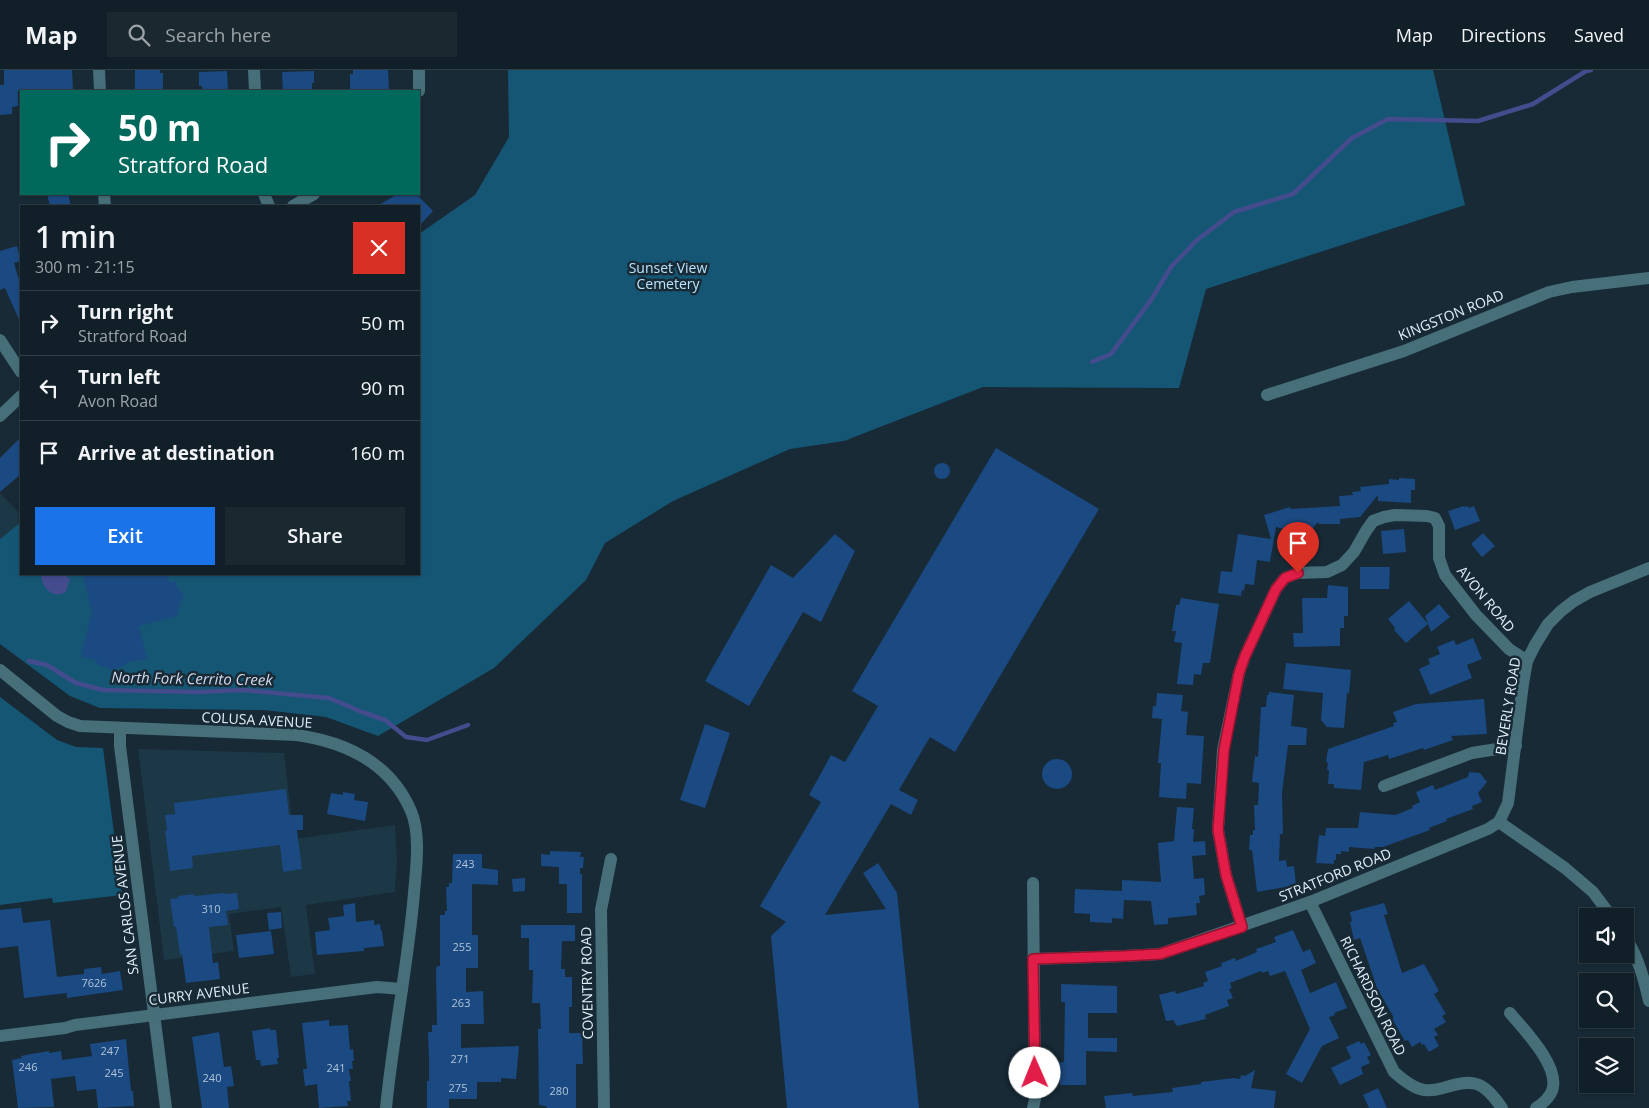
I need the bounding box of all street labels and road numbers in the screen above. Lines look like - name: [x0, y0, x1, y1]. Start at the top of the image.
- street label: KINGSTON ROAD: [1395, 285, 1506, 344]
- street label: AVON ROAD: [1453, 562, 1520, 636]
- street label: BEVERLY ROAD: [1490, 656, 1525, 756]
- street label: COLUSA AVENUE: [201, 707, 313, 732]
- street label: SAN CARLOS AVENUE: [107, 834, 142, 976]
- street label: STRATFORD ROAD: [1276, 843, 1394, 906]
- street label: COVENTRY ROAD: [576, 926, 597, 1040]
- street label: RICHARDSON ROAD: [1336, 933, 1411, 1059]
- street label: CURRY AVENUE: [148, 978, 250, 1009]

